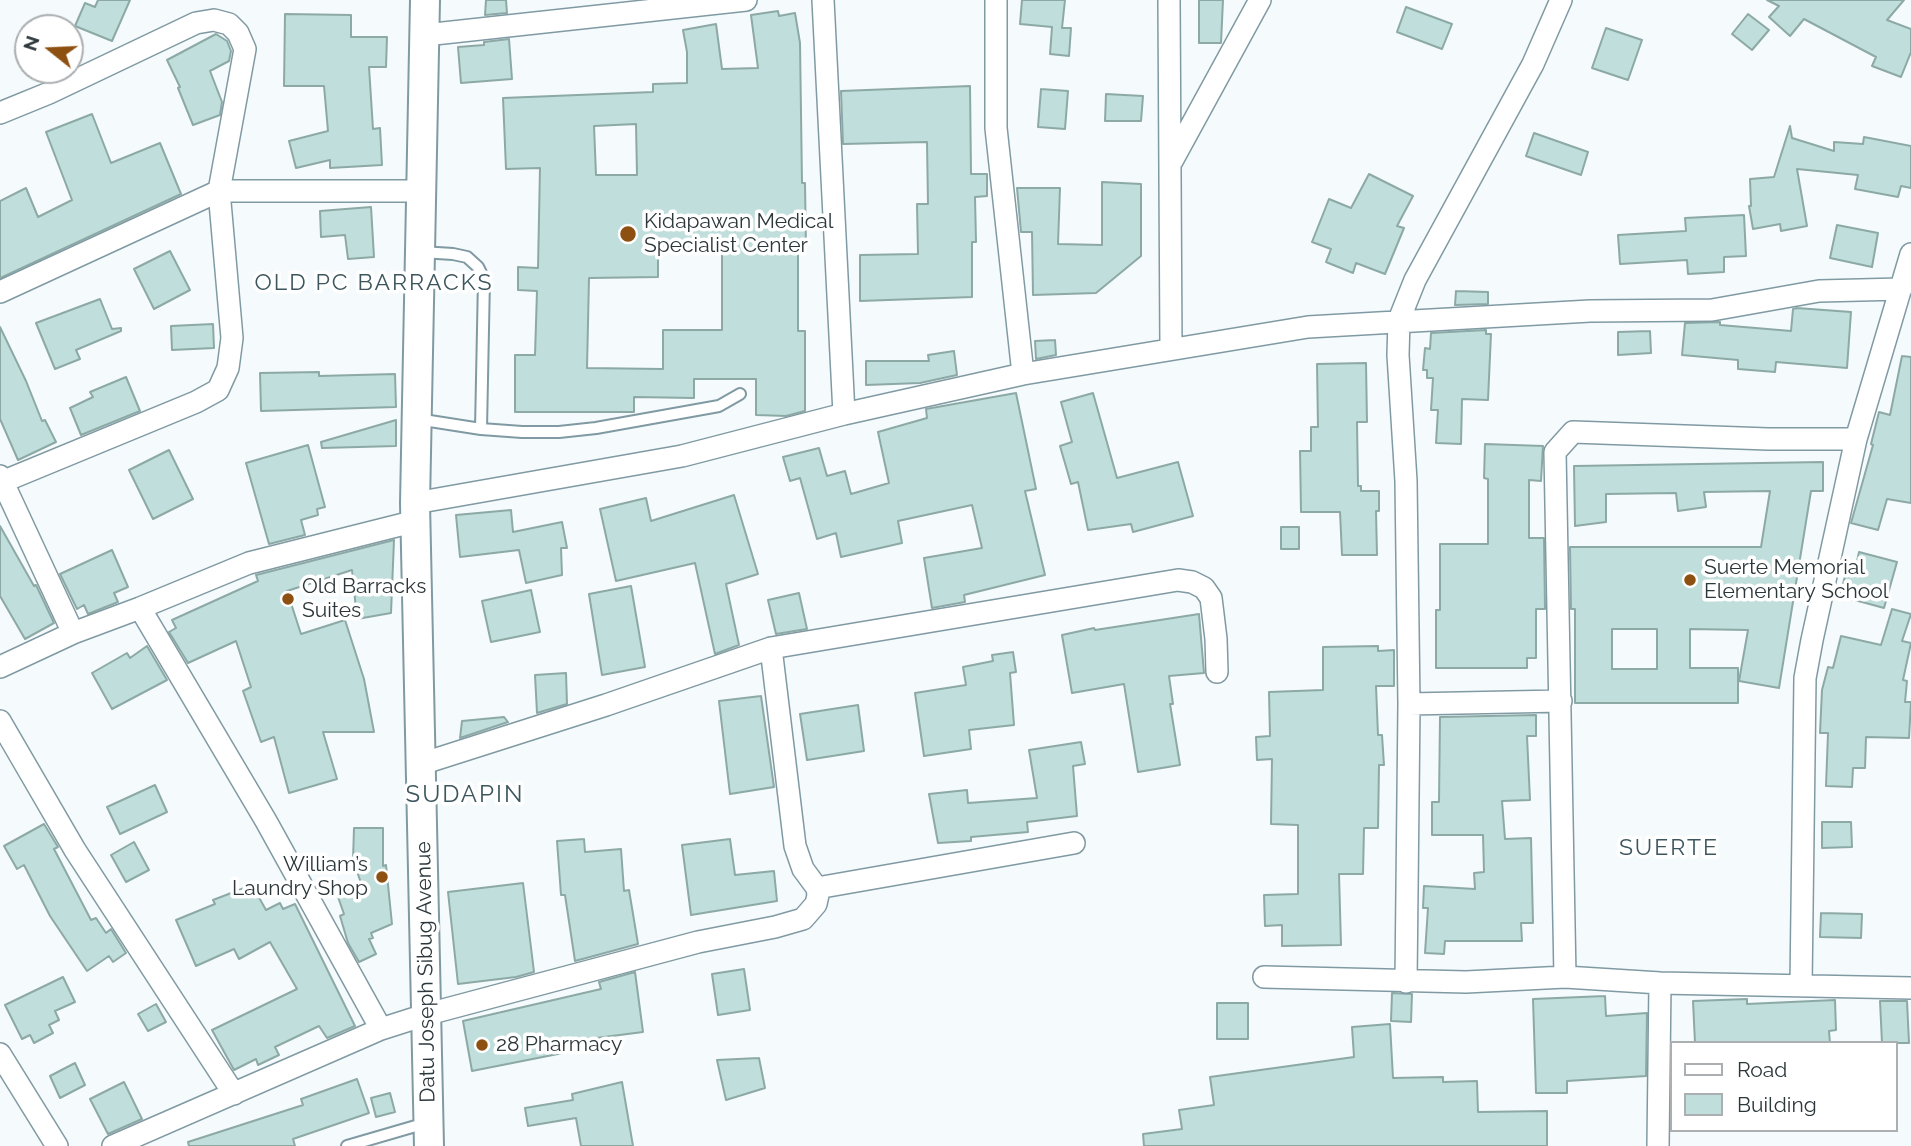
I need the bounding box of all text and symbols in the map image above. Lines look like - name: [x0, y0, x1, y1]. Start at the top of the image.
- north arrow: [14, 14, 84, 84]
- text: N: [18, 33, 44, 53]
- place label: Kidapawan Medical Specialist Center: [644, 209, 833, 259]
- marker: Kidapawan Medical Specialist Center: [618, 224, 638, 244]
- district label: OLD PC BARRACKS: [256, 269, 492, 297]
- place label: Suerte Memorial Elementary School: [1704, 555, 1888, 605]
- marker: Suerte Memorial Elementary School: [1682, 572, 1698, 588]
- place label: Old Barracks Suites: [302, 574, 426, 624]
- marker: Old Barracks Suites: [280, 591, 296, 607]
- district label: SUDAPIN: [406, 781, 524, 809]
- district label: SUERTE: [1620, 834, 1718, 862]
- street label: Datu Joseph Sibug Avenue: [411, 841, 441, 1103]
- place label: William’s Laundry Shop: [232, 852, 368, 902]
- marker: William’s Laundry Shop: [374, 869, 390, 885]
- place label: 28 Pharmacy: [496, 1032, 622, 1058]
- marker: 28 Pharmacy: [474, 1037, 490, 1053]
- legend: [1670, 1041, 1897, 1132]
- text: Road: [1737, 1057, 1787, 1082]
- text: Building: [1737, 1092, 1817, 1117]

